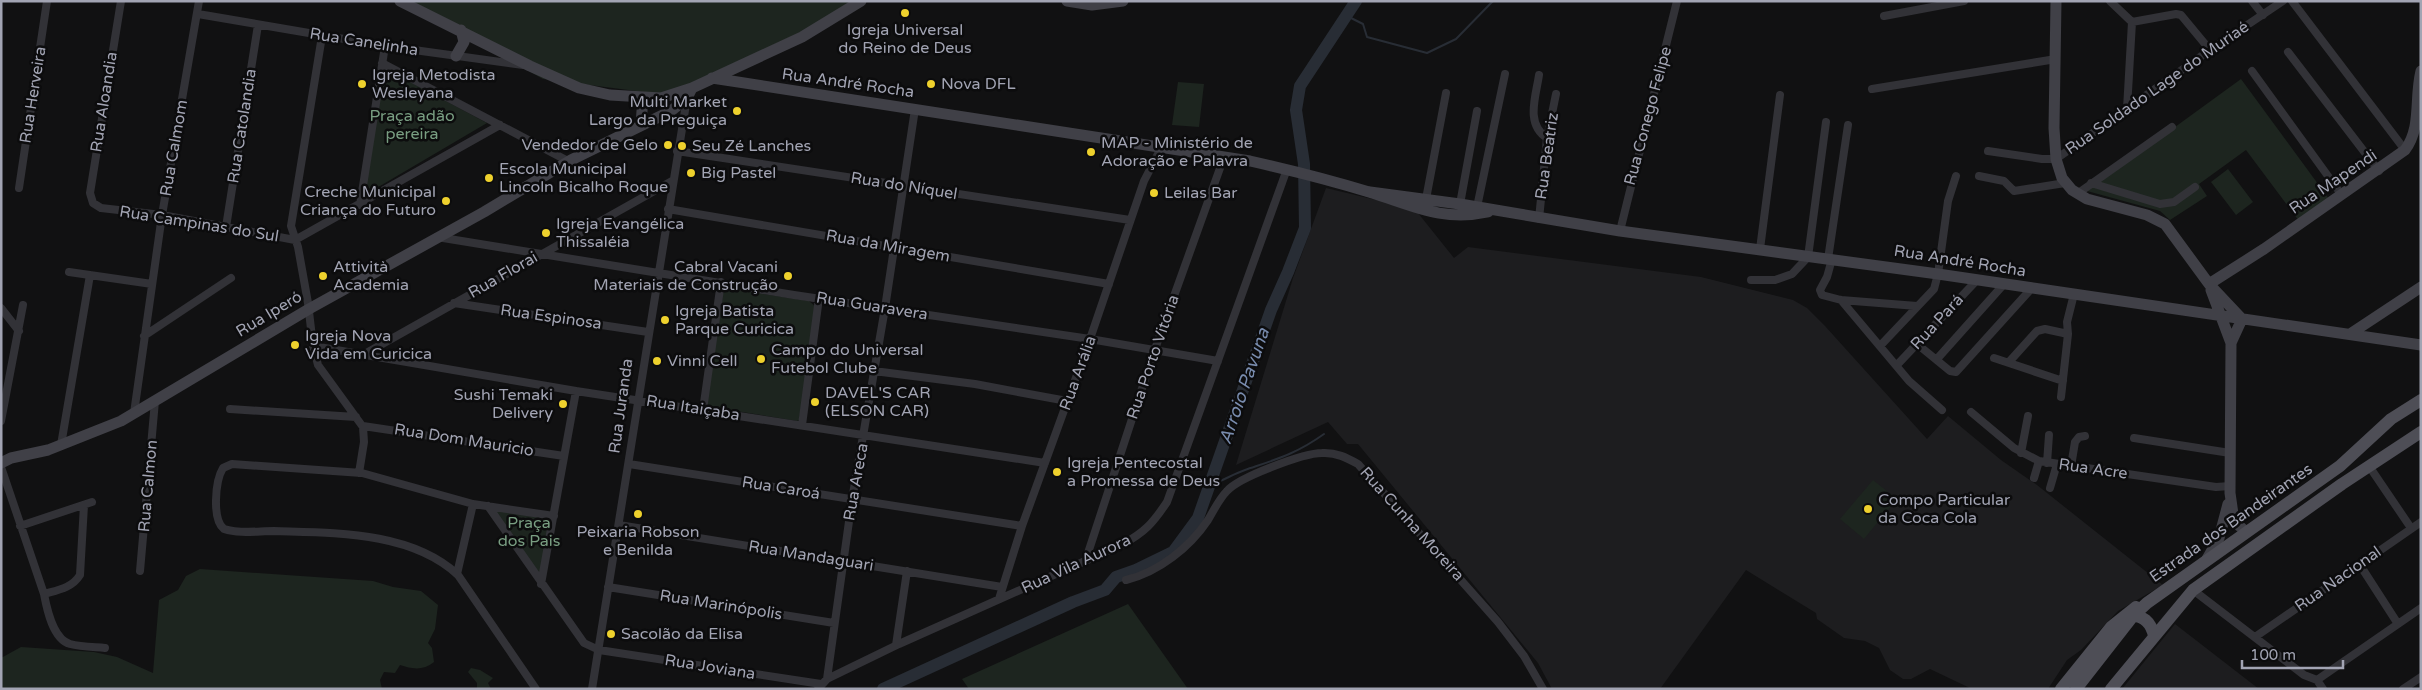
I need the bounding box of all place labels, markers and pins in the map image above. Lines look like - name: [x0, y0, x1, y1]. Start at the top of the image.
- marker: Igreja Universal do Reino de Deus: [899, 7, 911, 19]
- place label: Igreja Universal do Reino de Deus: [838, 20, 972, 58]
- place label: Igreja Metodista Wesleyana: [372, 65, 495, 103]
- place label: Nova DFL: [941, 74, 1016, 94]
- marker: Igreja Metodista Wesleyana: [356, 78, 368, 90]
- marker: Nova DFL: [925, 78, 937, 90]
- place label: Multi Market Largo da Preguiça: [589, 92, 727, 130]
- marker: Multi Market Largo da Preguiça: [731, 105, 743, 117]
- place label: MAP - Ministério de Adoração e Palavra: [1101, 133, 1253, 171]
- place label: Vendedor de Gelo: [522, 135, 658, 155]
- place label: Seu Zé Lanches: [692, 136, 811, 156]
- marker: Vendedor de Gelo: [662, 139, 674, 151]
- marker: Seu Zé Lanches: [676, 140, 688, 152]
- marker: MAP - Ministério de Adoração e Palavra: [1085, 146, 1097, 158]
- place label: Escola Municipal Lincoln Bicalho Roque: [499, 159, 668, 197]
- place label: Big Pastel: [701, 163, 776, 183]
- marker: Big Pastel: [685, 167, 697, 179]
- marker: Escola Municipal Lincoln Bicalho Roque: [483, 172, 495, 184]
- place label: Creche Municipal Criança do Futuro: [300, 182, 436, 220]
- place label: Leilas Bar: [1164, 183, 1238, 203]
- marker: Leilas Bar: [1148, 187, 1160, 199]
- marker: Creche Municipal Criança do Futuro: [440, 195, 452, 207]
- place label: Igreja Evangélica Thissaléia: [556, 214, 684, 252]
- marker: Igreja Evangélica Thissaléia: [540, 227, 552, 239]
- place label: Attività Academia: [333, 257, 409, 295]
- place label: Cabral Vacani Materiais de Construção: [593, 257, 778, 295]
- marker: Attività Academia: [317, 270, 329, 282]
- marker: Cabral Vacani Materiais de Construção: [782, 270, 794, 282]
- place label: Igreja Batista Parque Curicica: [675, 301, 794, 339]
- marker: Igreja Batista Parque Curicica: [659, 314, 671, 326]
- place label: Igreja Nova Vida em Curicica: [305, 326, 432, 364]
- marker: Igreja Nova Vida em Curicica: [289, 339, 301, 351]
- place label: Campo do Universal Futebol Clube: [771, 340, 924, 378]
- place label: Vinni Cell: [667, 351, 737, 371]
- marker: Campo do Universal Futebol Clube: [755, 353, 767, 365]
- marker: Vinni Cell: [651, 355, 663, 367]
- place label: DAVEL'S CAR (ELSON CAR): [825, 383, 931, 421]
- place label: Sushi Temaki Delivery: [454, 385, 553, 423]
- marker: DAVEL'S CAR (ELSON CAR): [809, 396, 821, 408]
- marker: Sushi Temaki Delivery: [557, 398, 569, 410]
- place label: Igreja Pentecostal a Promessa de Deus: [1067, 453, 1220, 491]
- marker: Igreja Pentecostal a Promessa de Deus: [1051, 466, 1063, 478]
- place label: Compo Particular da Coca Cola: [1878, 490, 2011, 528]
- marker: Compo Particular da Coca Cola: [1862, 503, 1874, 515]
- marker: Peixaria Robson e Benilda: [632, 508, 644, 520]
- place label: Peixaria Robson e Benilda: [577, 522, 699, 560]
- place label: Sacolão da Elisa: [621, 624, 743, 644]
- marker: Sacolão da Elisa: [605, 628, 617, 640]

